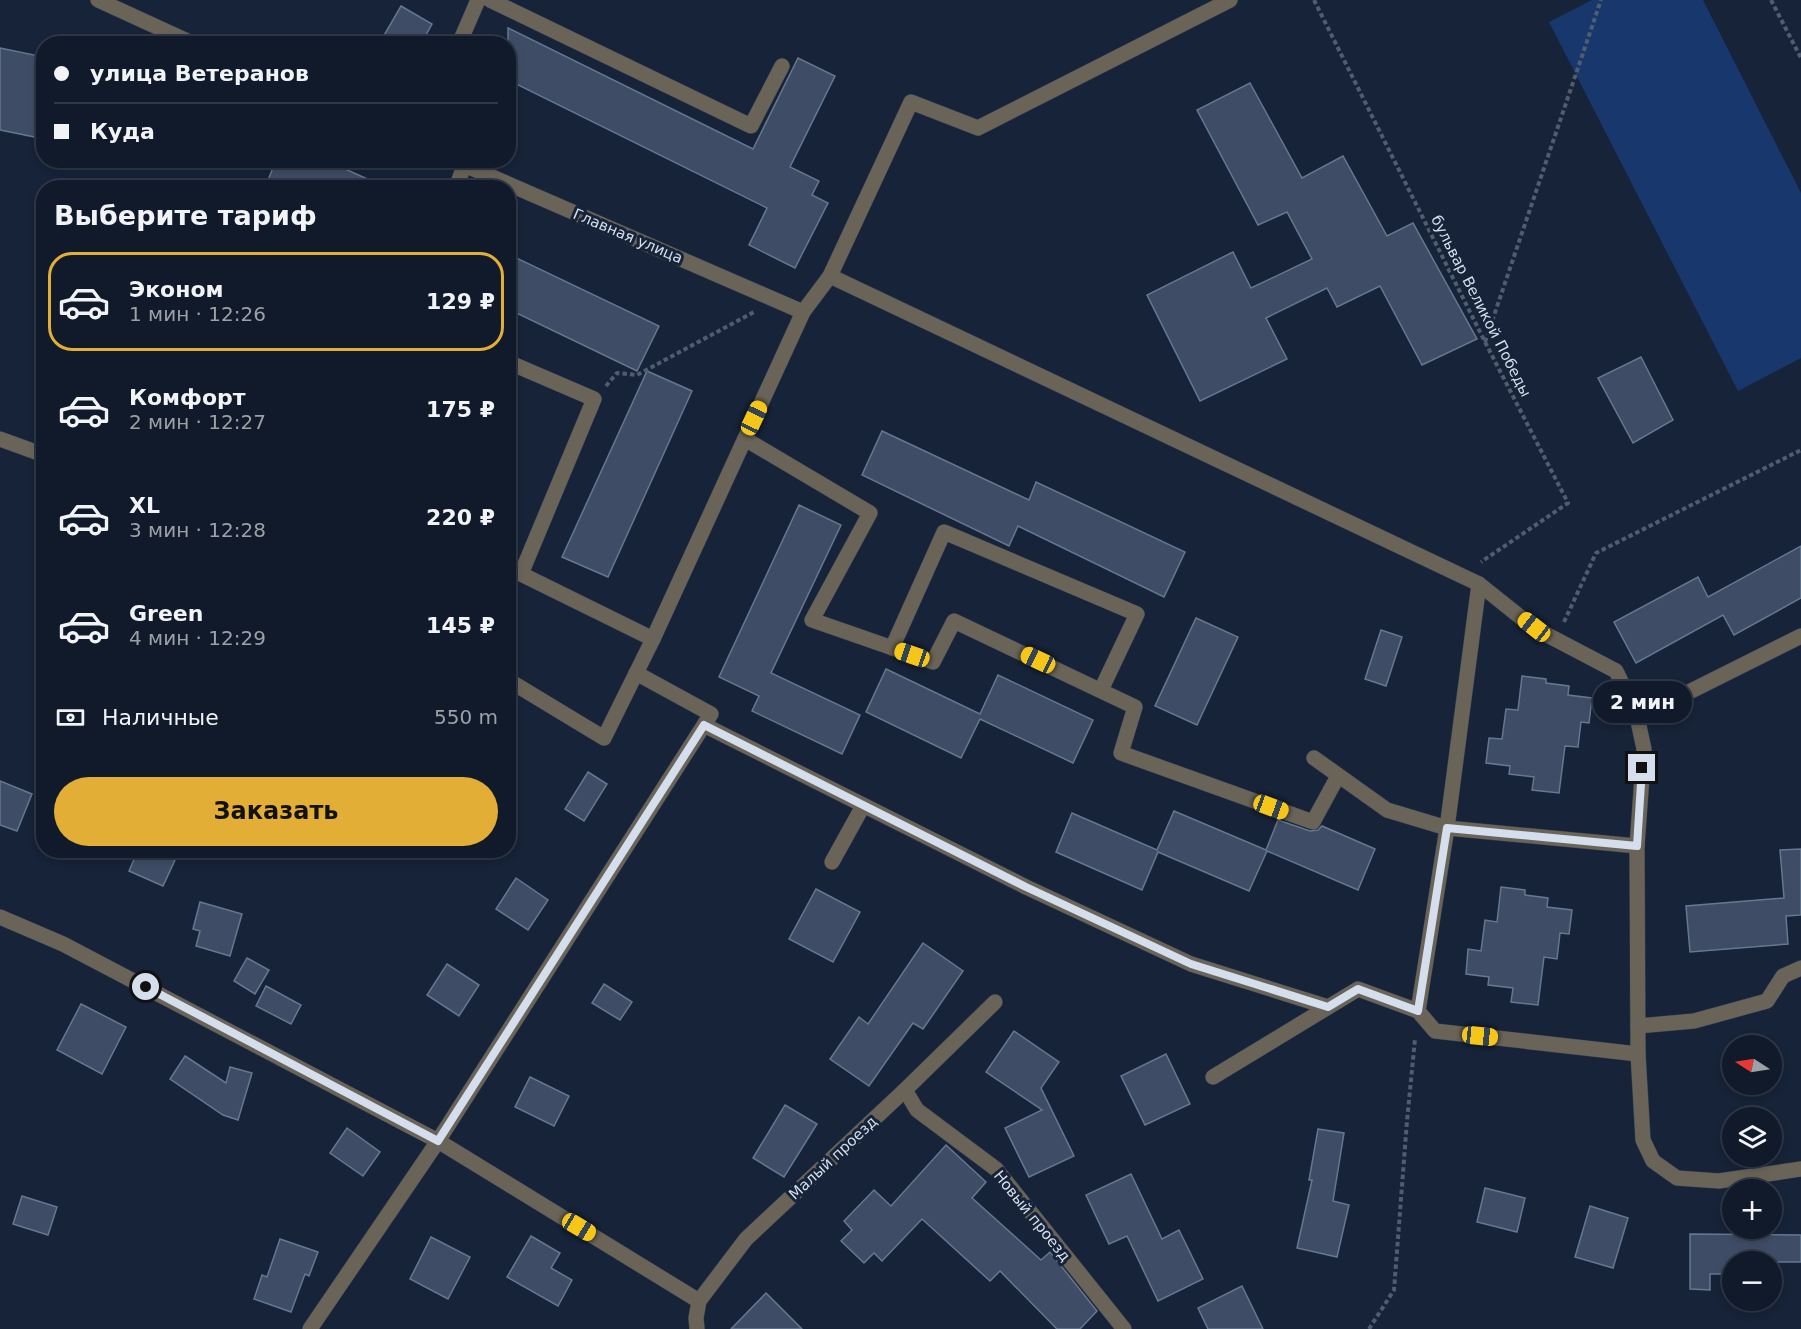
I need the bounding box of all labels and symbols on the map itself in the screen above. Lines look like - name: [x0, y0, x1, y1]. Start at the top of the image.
- street label: Главная улица: [571, 205, 685, 267]
- street label: бульвар Великой Победы: [1427, 212, 1535, 400]
- car: [738, 398, 770, 438]
- car: [1514, 609, 1554, 645]
- car: [892, 641, 932, 669]
- car: [1018, 644, 1058, 676]
- callout: 2 мин: [1592, 681, 1692, 723]
- route end: [1628, 754, 1655, 781]
- car: [1251, 792, 1291, 822]
- route start: [132, 973, 159, 1000]
- car: [1461, 1025, 1499, 1047]
- north arrow: [1722, 1035, 1782, 1095]
- street label: Малый проезд: [785, 1112, 881, 1204]
- street label: Новый проезд: [990, 1167, 1074, 1265]
- car: [559, 1210, 599, 1244]

